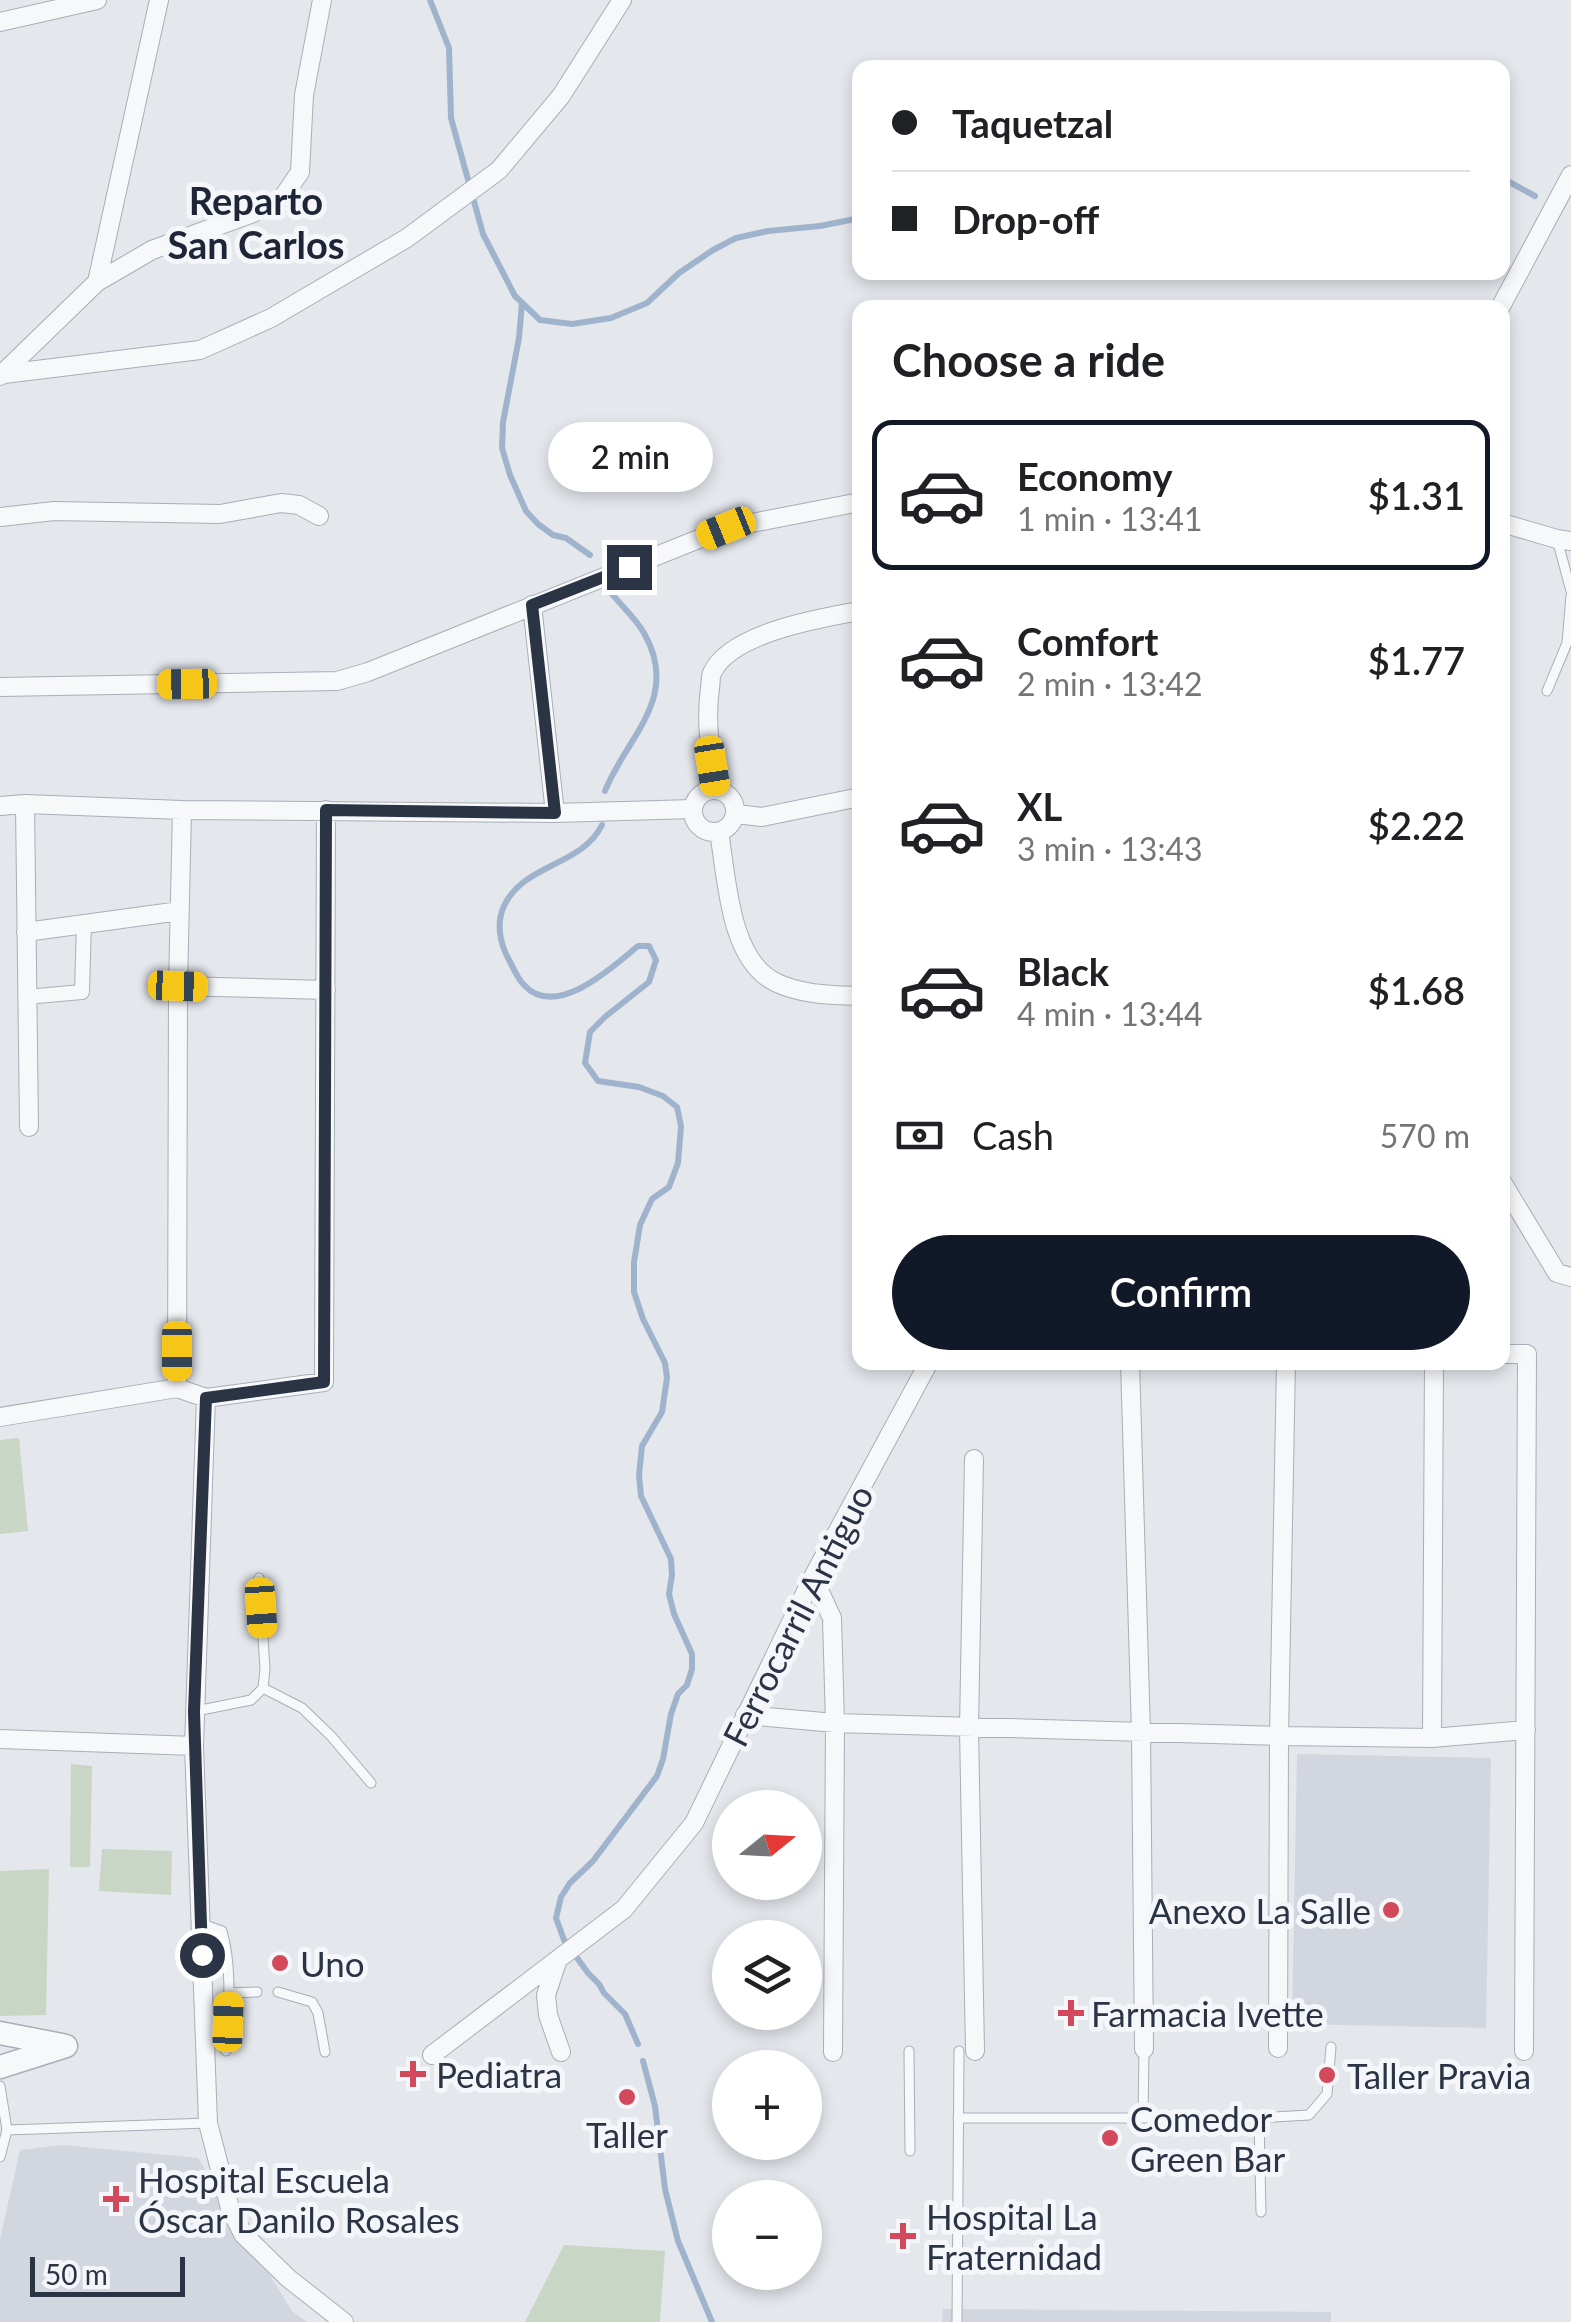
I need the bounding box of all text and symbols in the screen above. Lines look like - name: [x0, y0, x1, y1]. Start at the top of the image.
- text: Taquetzal: [952, 100, 1113, 146]
- district label: Reparto San Carlos: [167, 177, 345, 267]
- text: Drop-off: [952, 196, 1099, 242]
- text: Choose a ride: [892, 333, 1165, 387]
- callout: 2 min: [546, 422, 712, 492]
- text: 2 min: [591, 437, 670, 476]
- icon: car: [897, 450, 987, 540]
- text: Economy: [1017, 453, 1172, 499]
- text: $1.31: [1368, 472, 1465, 518]
- text: 1 min · 13:41: [1017, 499, 1203, 538]
- car: [693, 503, 759, 553]
- route end: [607, 545, 652, 590]
- icon: car: [897, 615, 987, 705]
- text: Comfort: [1017, 618, 1158, 664]
- text: $1.77: [1368, 637, 1465, 683]
- text: 2 min · 13:42: [1017, 664, 1203, 703]
- car: [157, 668, 217, 700]
- car: [692, 734, 732, 798]
- icon: car: [897, 780, 987, 870]
- text: XL: [1017, 783, 1062, 829]
- text: $2.22: [1368, 802, 1465, 848]
- text: 3 min · 13:43: [1017, 829, 1203, 868]
- icon: car: [897, 945, 987, 1035]
- text: Black: [1017, 948, 1109, 994]
- text: $1.68: [1368, 967, 1465, 1013]
- car: [147, 970, 209, 1002]
- text: 4 min · 13:44: [1017, 994, 1203, 1033]
- icon: cash: [892, 1108, 947, 1163]
- text: Cash: [972, 1112, 1054, 1158]
- text: 570 m: [1380, 1116, 1470, 1155]
- button: Confirm: [892, 1235, 1470, 1350]
- car: [162, 1321, 192, 1381]
- street label: Ferrocarril Antiguo: [713, 1477, 881, 1753]
- car: [244, 1577, 278, 1639]
- north arrow: [712, 1790, 822, 1900]
- map controls: [712, 1790, 822, 2290]
- place label: Anexo La Salle: [1149, 1889, 1371, 1931]
- marker: Anexo La Salle: [1380, 1899, 1402, 1921]
- button: layers: [712, 1920, 822, 2030]
- route start: [180, 1933, 225, 1978]
- place label: Uno: [300, 1942, 365, 1984]
- marker: Uno: [269, 1952, 291, 1974]
- car: [212, 1991, 244, 2053]
- place label: Farmacia Ivette: [1091, 1992, 1324, 2034]
- marker: Farmacia Ivette: [1060, 2002, 1082, 2024]
- button: +: [712, 2050, 822, 2160]
- place label: Pediatra: [436, 2053, 562, 2095]
- place label: Taller Pravia: [1347, 2054, 1531, 2096]
- marker: Pediatra: [400, 2061, 426, 2087]
- marker: Taller Pravia: [1316, 2064, 1338, 2086]
- marker: Taller: [616, 2086, 638, 2108]
- place label: Comedor Green Bar: [1130, 2097, 1286, 2179]
- place label: Taller: [586, 2113, 668, 2155]
- marker: Comedor Green Bar: [1099, 2127, 1121, 2149]
- place label: Hospital Escuela Óscar Danilo Rosales: [138, 2158, 460, 2240]
- button: −: [712, 2180, 822, 2290]
- marker: Hospital Escuela Óscar Danilo Rosales: [103, 2186, 129, 2212]
- place label: Hospital La Fraternidad: [926, 2195, 1102, 2277]
- marker: Hospital La Fraternidad: [890, 2223, 916, 2249]
- scale bar: [30, 2252, 185, 2296]
- text: 50 m: [45, 2257, 108, 2291]

